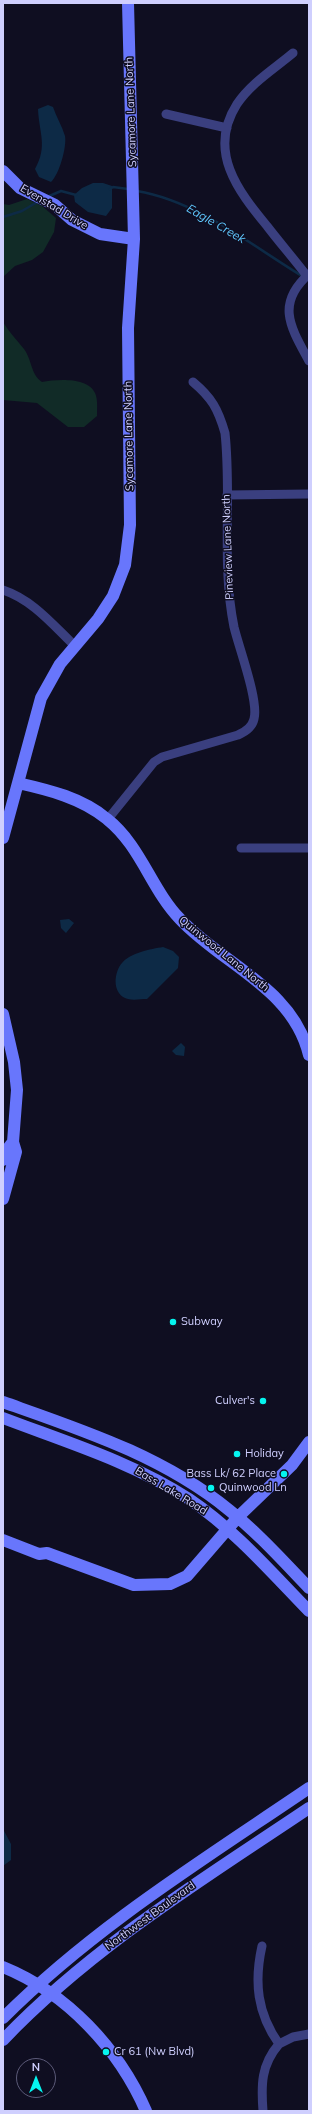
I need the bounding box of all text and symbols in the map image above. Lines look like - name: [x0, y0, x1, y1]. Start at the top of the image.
- street label: Sycamore Lane North: [122, 57, 140, 167]
- street label: Evenstad Drive: [18, 182, 90, 232]
- water label: Eagle Creek: [184, 201, 248, 247]
- street label: Sycamore Lane North: [121, 381, 137, 491]
- street label: Pineview Lane North: [220, 494, 236, 600]
- street label: Quinwood Lane North: [176, 914, 272, 994]
- place label: Subway: [181, 1315, 223, 1329]
- marker: Subway: [168, 1317, 178, 1327]
- place label: Culver's: [215, 1394, 255, 1408]
- marker: Culver's: [258, 1396, 268, 1406]
- place label: Holiday: [245, 1447, 284, 1461]
- marker: Holiday: [232, 1449, 242, 1459]
- street label: Bass Lake Road: [133, 1464, 209, 1518]
- place label: Bass Lk/ 62 Place: [186, 1467, 276, 1481]
- marker: Bass Lk/ 62 Place: [279, 1469, 289, 1479]
- place label: Quinwood Ln: [219, 1481, 287, 1495]
- marker: Quinwood Ln: [206, 1483, 216, 1493]
- street label: Northwest Boulevard: [102, 1879, 198, 1953]
- place label: Cr 61 (Nw Blvd): [114, 2045, 195, 2059]
- marker: Cr 61 (Nw Blvd): [101, 2047, 111, 2057]
- north arrow: [16, 2058, 56, 2098]
- text: N: [32, 2060, 40, 2074]

